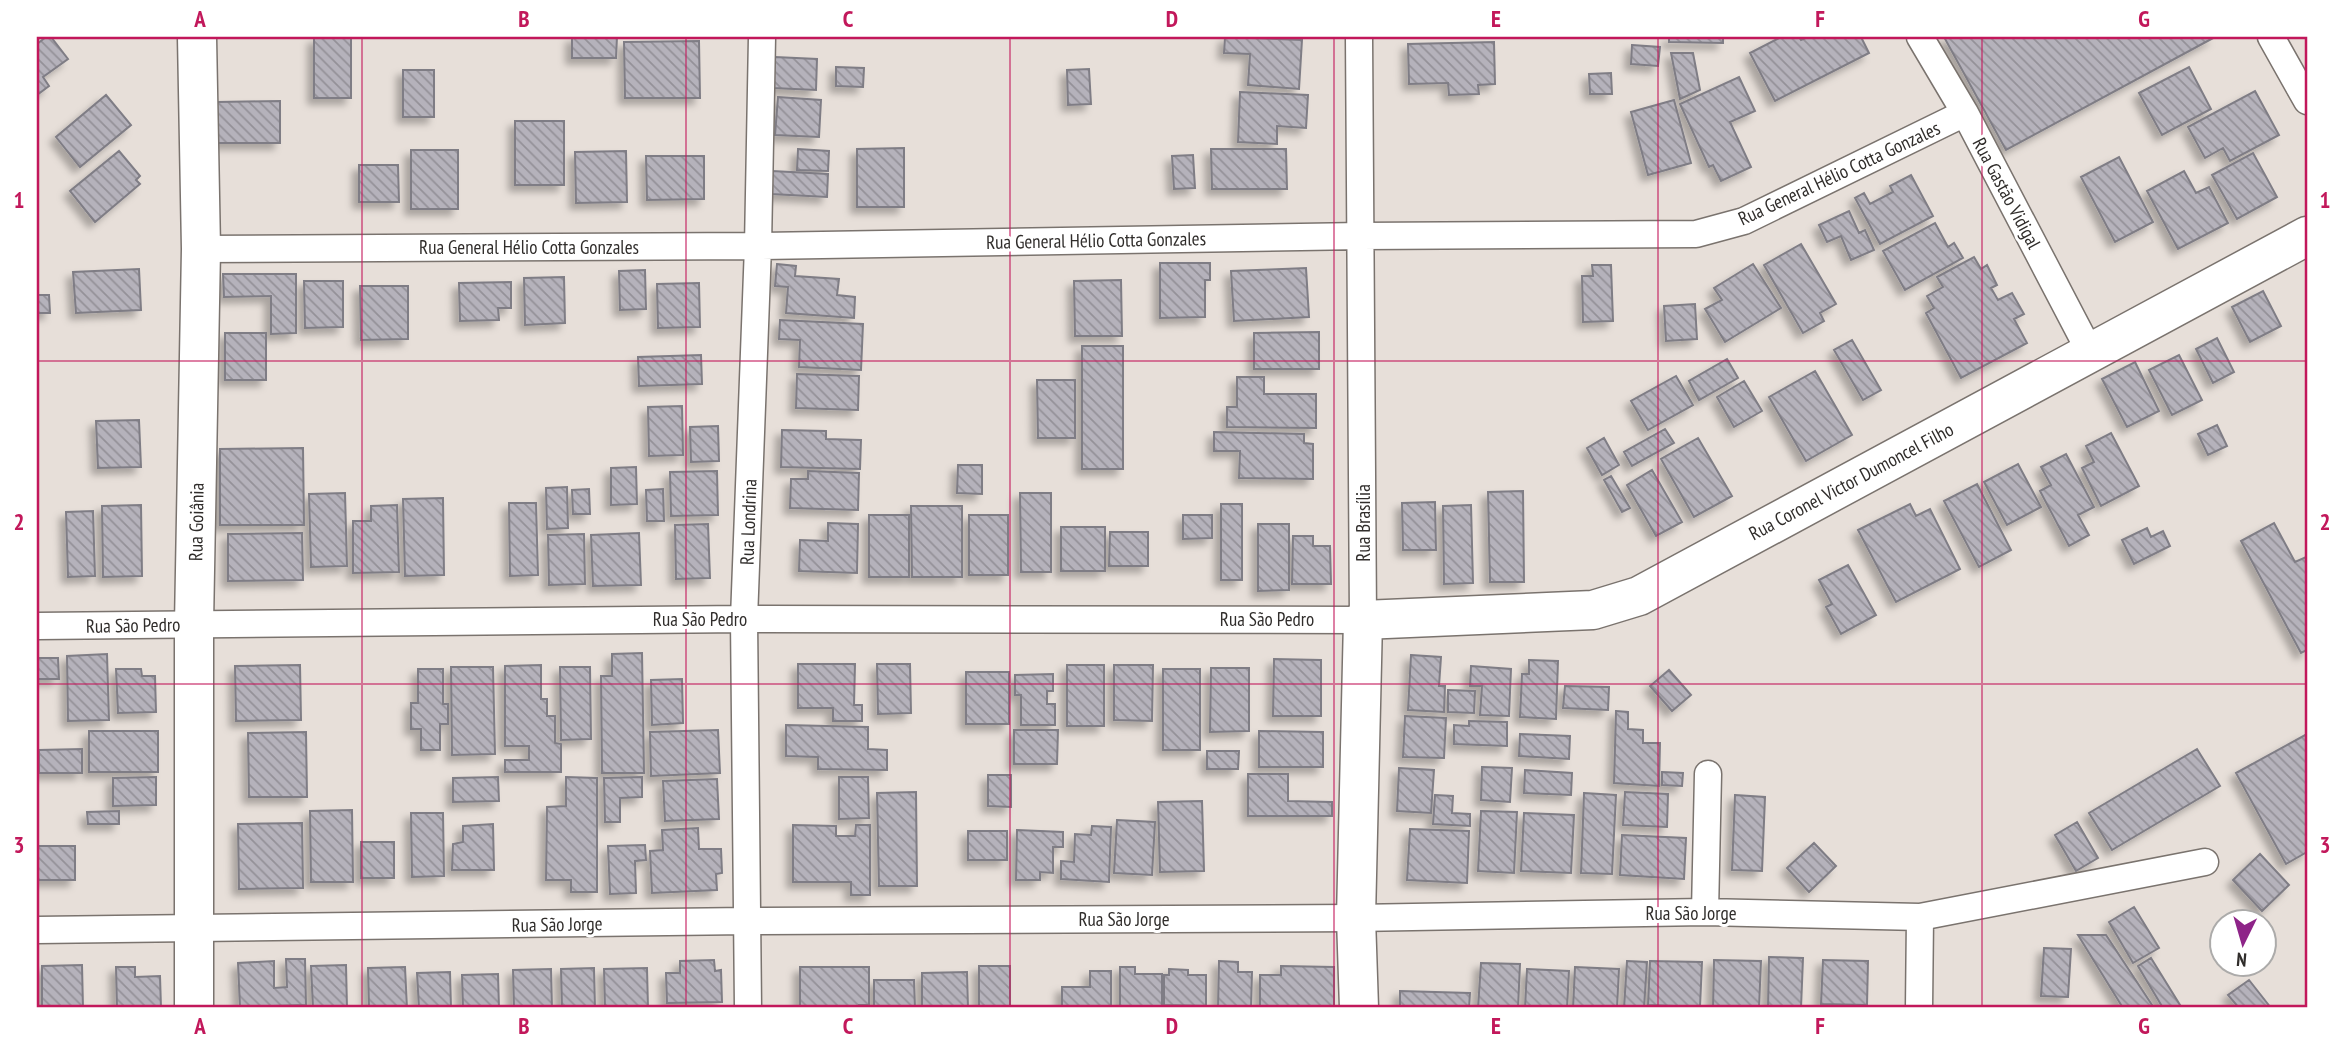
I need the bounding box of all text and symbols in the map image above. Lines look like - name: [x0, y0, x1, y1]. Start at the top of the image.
- text: A: [193, 4, 206, 33]
- text: B: [518, 4, 530, 33]
- text: C: [843, 4, 854, 33]
- text: D: [1166, 4, 1178, 33]
- text: E: [1491, 4, 1501, 33]
- text: F: [1815, 4, 1825, 33]
- text: G: [2138, 4, 2150, 33]
- street label: Rua General Hélio Cotta Gonzales: [1734, 116, 1944, 230]
- street label: Rua Gastão Vidigal: [1968, 133, 2047, 253]
- text: 1: [14, 185, 25, 214]
- text: 1: [2320, 185, 2331, 214]
- street label: Rua General Hélio Cotta Gonzales: [986, 226, 1206, 254]
- street label: Rua General Hélio Cotta Gonzales: [419, 235, 639, 259]
- street label: Rua Coronel Victor Dumoncel Filho: [1745, 417, 1957, 545]
- street label: Rua Londrina: [735, 479, 761, 565]
- street label: Rua Goiânia: [183, 483, 209, 561]
- street label: Rua Brasília: [1351, 484, 1375, 562]
- text: 2: [14, 507, 25, 536]
- text: 2: [2320, 507, 2331, 536]
- street label: Rua São Pedro: [653, 607, 747, 631]
- street label: Rua São Pedro: [1220, 607, 1314, 631]
- street label: Rua São Pedro: [86, 612, 180, 638]
- text: 3: [14, 830, 25, 859]
- text: 3: [2320, 830, 2331, 859]
- street label: Rua São Jorge: [1645, 901, 1737, 925]
- street label: Rua São Jorge: [1078, 907, 1170, 931]
- north arrow: [2208, 908, 2278, 978]
- street label: Rua São Jorge: [511, 911, 603, 937]
- text: N: [2235, 948, 2248, 972]
- text: A: [193, 1011, 206, 1040]
- text: B: [518, 1011, 530, 1040]
- text: C: [843, 1011, 854, 1040]
- text: D: [1166, 1011, 1178, 1040]
- text: E: [1491, 1011, 1501, 1040]
- text: F: [1815, 1011, 1825, 1040]
- text: G: [2138, 1011, 2150, 1040]

